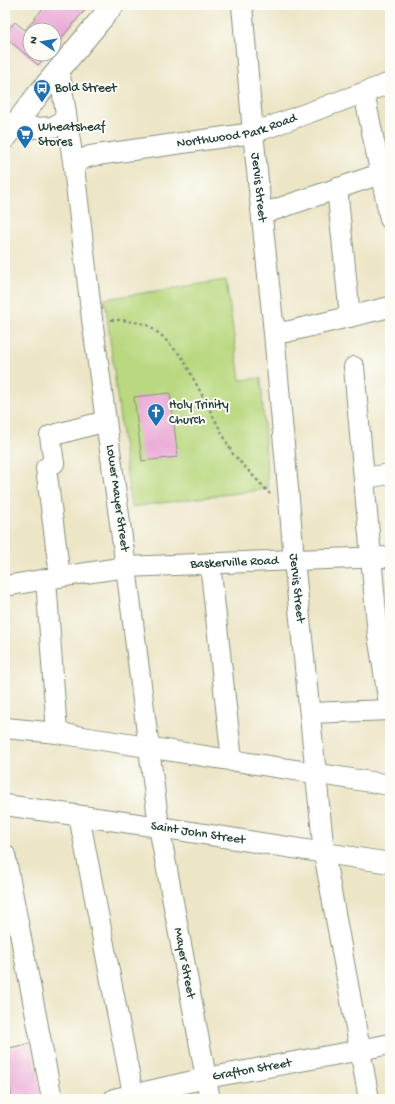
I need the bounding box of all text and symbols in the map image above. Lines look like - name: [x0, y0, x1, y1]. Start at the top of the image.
- north arrow: [22, 22, 62, 62]
- text: N: [28, 36, 41, 45]
- bus stop icon: Bold Street: [32, 78, 52, 103]
- place label: Bold Street: [54, 81, 118, 96]
- street label: Northwood Park Road: [176, 110, 300, 151]
- place label: Wheatsheaf Stores: [38, 120, 106, 150]
- supermarket icon: Wheatsheaf Stores: [15, 124, 35, 149]
- street label: Jervis Street: [248, 152, 270, 224]
- place label: Holy Trinity Church: [169, 398, 229, 428]
- church icon: Holy Trinity Church: [146, 402, 166, 427]
- street label: Lower Mayer Street: [102, 444, 132, 554]
- street label: Baskerville Road: [189, 553, 280, 572]
- street label: Jervis Street: [286, 553, 308, 625]
- street label: Saint John Street: [150, 818, 248, 848]
- street label: Mayer Street: [170, 926, 199, 1001]
- street label: Grafton Street: [211, 1055, 294, 1084]

